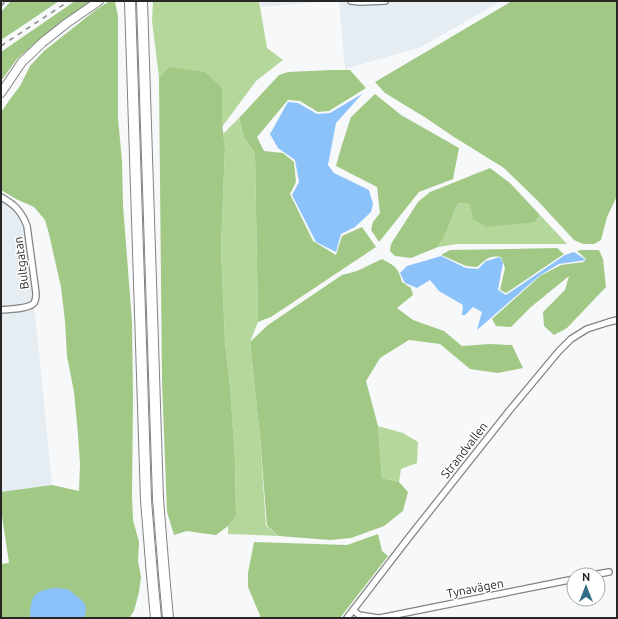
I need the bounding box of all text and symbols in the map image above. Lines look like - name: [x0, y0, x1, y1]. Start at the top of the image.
- street label: Bultgatan: [11, 236, 31, 290]
- street label: Strandvallen: [438, 419, 490, 481]
- north arrow: [566, 567, 606, 607]
- text: N: [582, 571, 590, 583]
- street label: Tynavägen: [445, 576, 505, 600]

